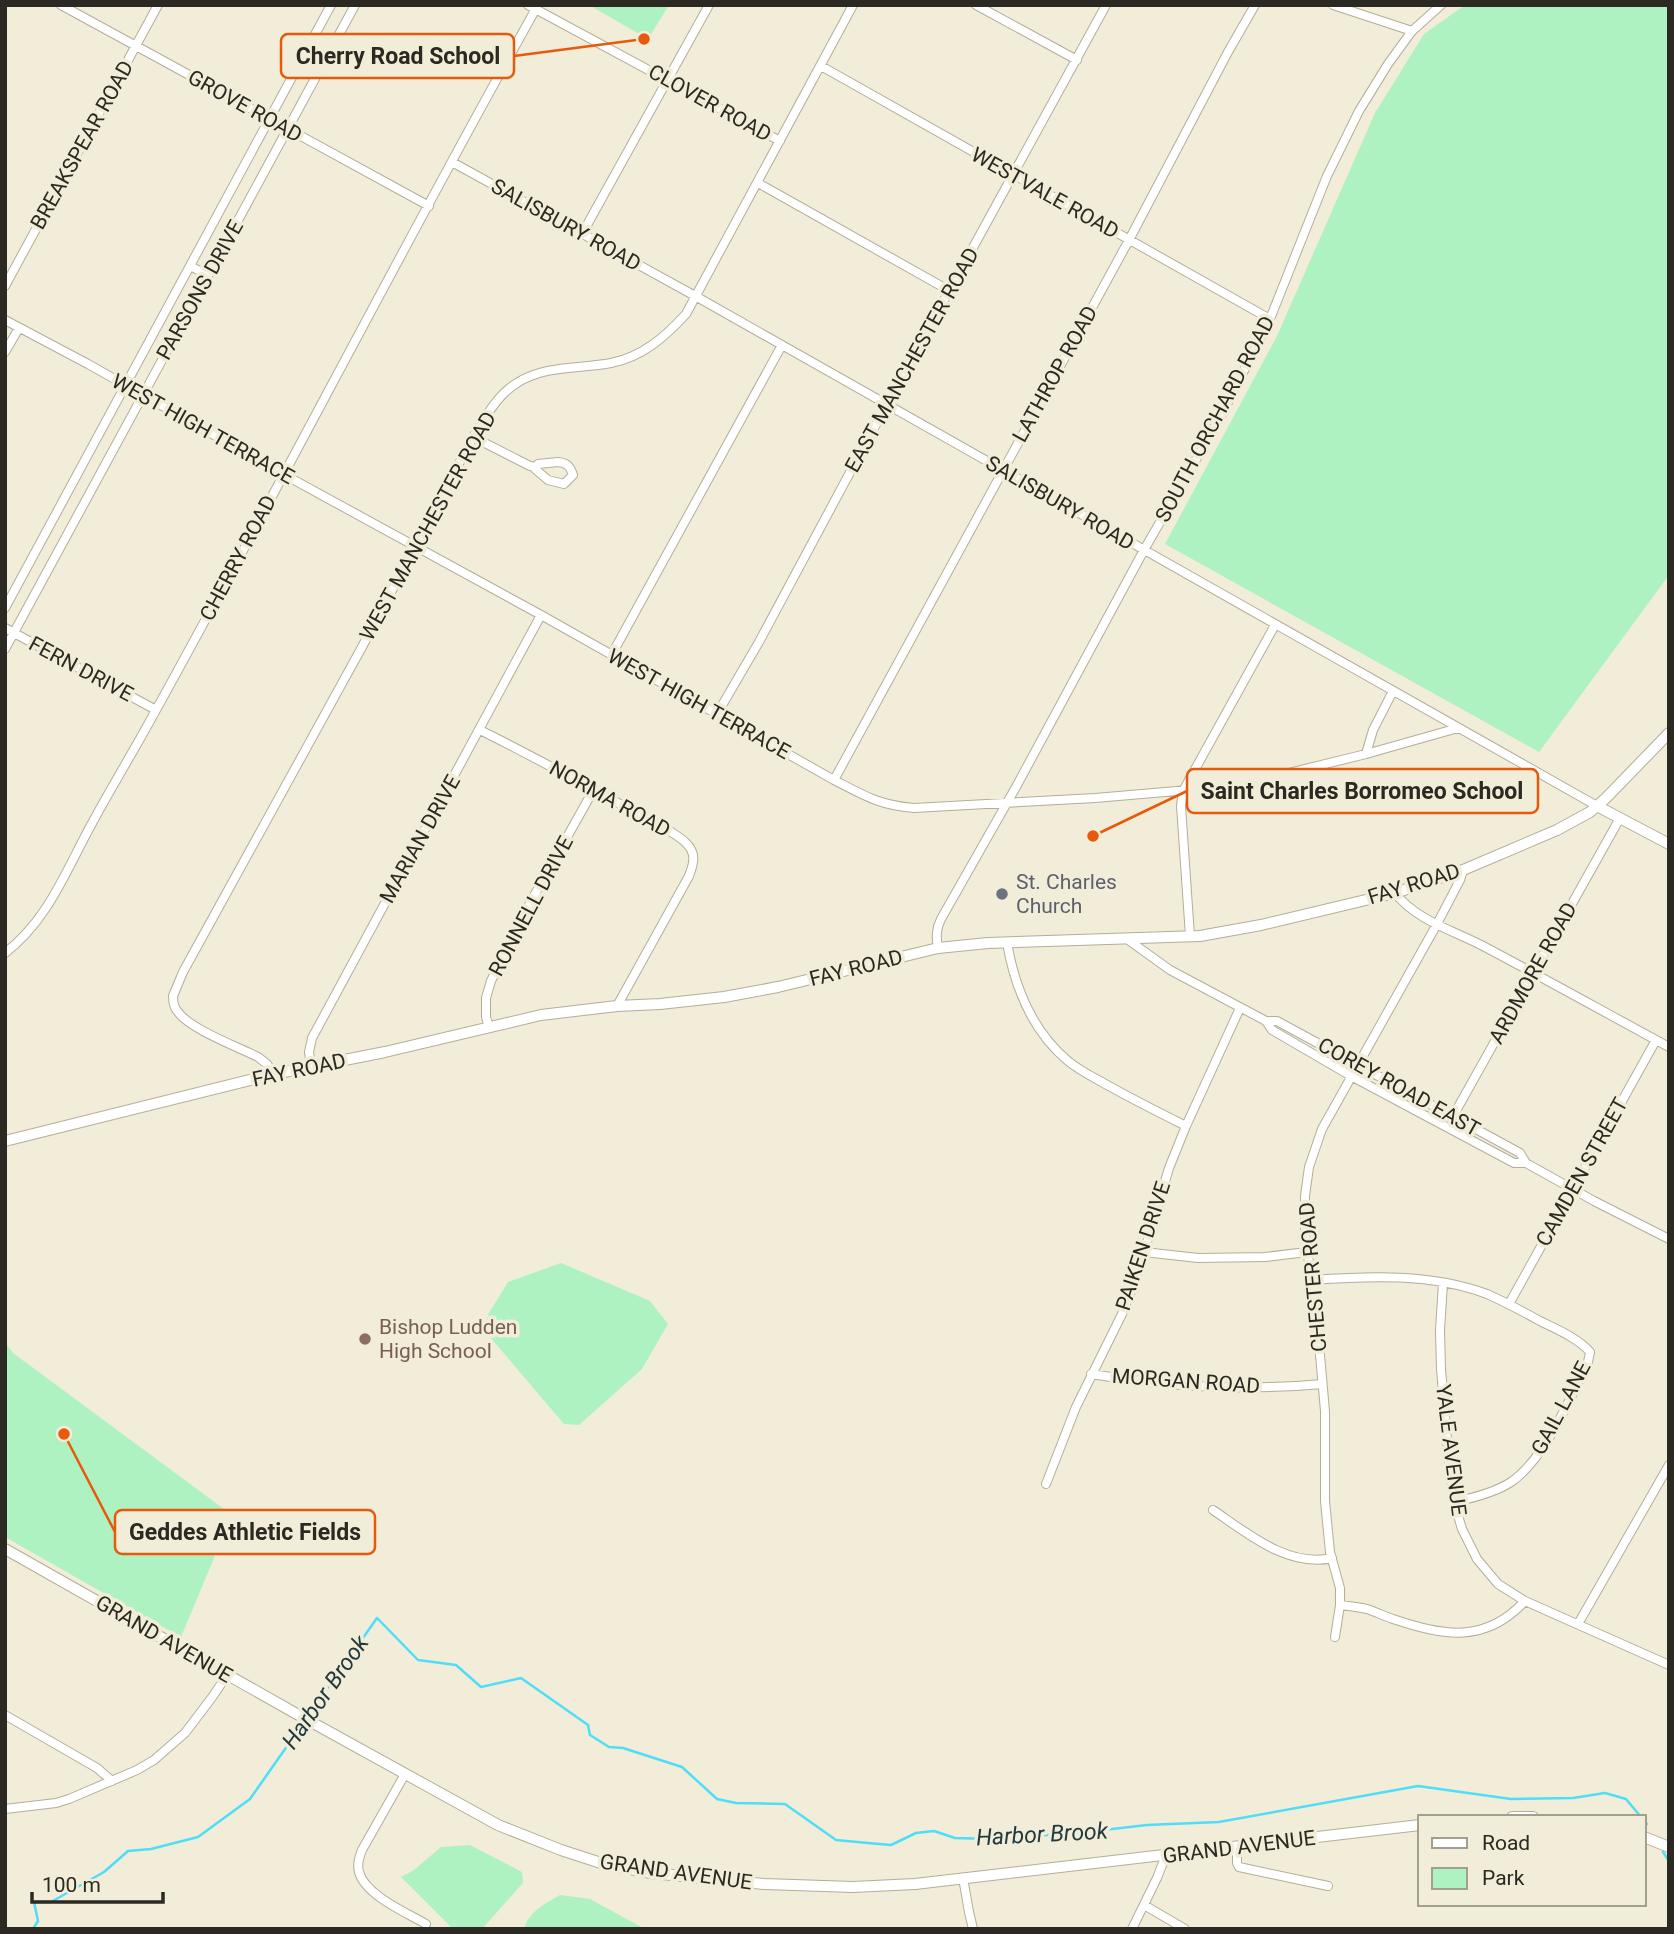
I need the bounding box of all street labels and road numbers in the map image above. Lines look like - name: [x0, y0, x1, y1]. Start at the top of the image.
- street label: BREAKSPEAR ROAD: [26, 57, 138, 233]
- street label: CLOVER ROAD: [644, 59, 776, 147]
- street label: GROVE ROAD: [184, 65, 306, 147]
- street label: WESTVALE ROAD: [967, 142, 1123, 244]
- street label: SALISBURY ROAD: [487, 174, 645, 276]
- street label: PARSONS DRIVE: [152, 216, 248, 364]
- street label: EAST MANCHESTER ROAD: [840, 244, 984, 476]
- street label: LATHROP ROAD: [1008, 302, 1102, 446]
- street label: SOUTH ORCHARD ROAD: [1150, 312, 1280, 526]
- street label: WEST HIGH TERRACE: [108, 369, 298, 489]
- street label: WEST MANCHESTER ROAD: [355, 407, 501, 645]
- street label: SALISBURY ROAD: [982, 451, 1138, 555]
- street label: CHERRY ROAD: [195, 491, 281, 625]
- street label: FERN DRIVE: [25, 632, 137, 706]
- street label: WEST HIGH TERRACE: [604, 644, 794, 764]
- street label: NORMA ROAD: [545, 756, 675, 842]
- street label: MARIAN DRIVE: [375, 771, 465, 907]
- street label: RONNELL DRIVE: [484, 832, 578, 980]
- street label: FAY ROAD: [1365, 859, 1463, 909]
- street label: ARDMORE ROAD: [1484, 898, 1582, 1048]
- street label: FAY ROAD: [807, 945, 905, 991]
- street label: COREY ROAD EAST: [1314, 1033, 1485, 1142]
- street label: FAY ROAD: [250, 1048, 348, 1092]
- street label: CAMDEN STREET: [1531, 1093, 1633, 1250]
- street label: PAIKEN DRIVE: [1111, 1178, 1175, 1314]
- street label: CHESTER ROAD: [1294, 1201, 1332, 1353]
- street label: GAIL LANE: [1526, 1357, 1596, 1459]
- street label: MORGAN ROAD: [1111, 1364, 1261, 1398]
- street label: YALE AVENUE: [1431, 1383, 1471, 1517]
- street label: GRAND AVENUE: [92, 1590, 237, 1688]
- street label: GRAND AVENUE: [1161, 1826, 1317, 1868]
- street label: GRAND AVENUE: [598, 1849, 754, 1895]

